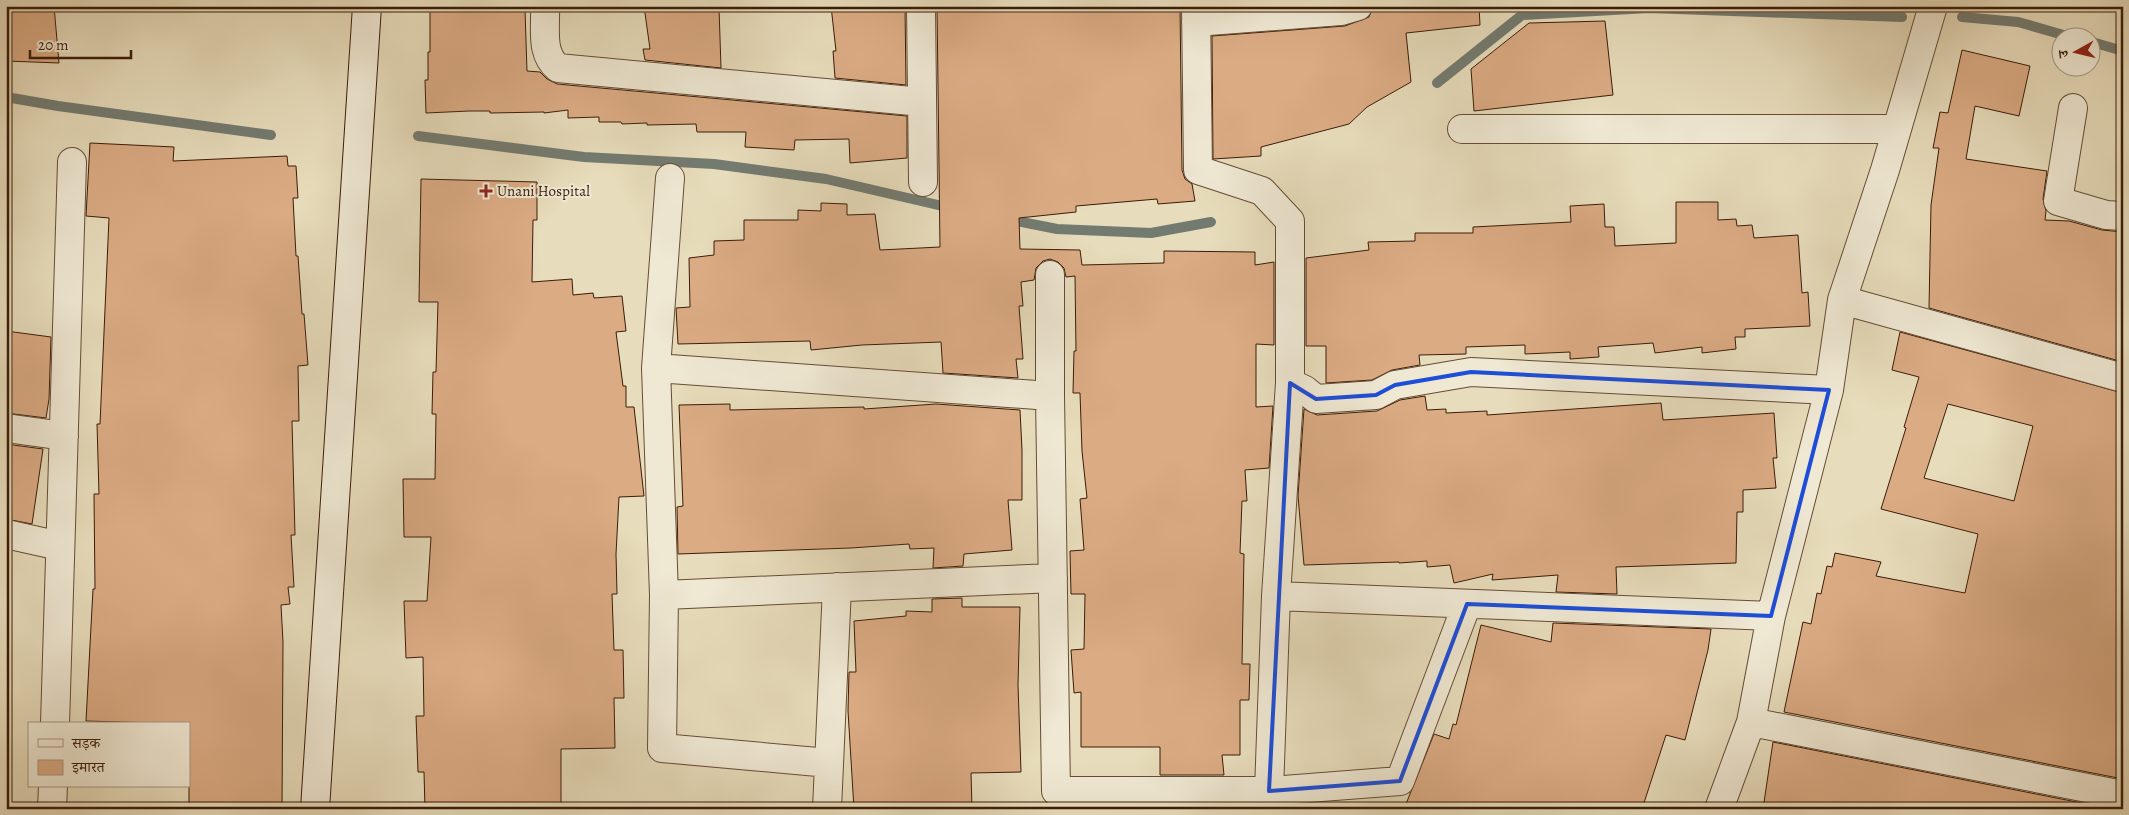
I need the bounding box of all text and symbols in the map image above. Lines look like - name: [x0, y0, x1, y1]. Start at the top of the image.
- scale bar: [30, 28, 131, 60]
- north arrow: [2052, 28, 2102, 78]
- text: 20 m: [38, 35, 69, 55]
- text: उ: [2054, 48, 2074, 60]
- place label: Unani Hospital: [497, 181, 590, 201]
- marker: Unani Hospital: [479, 184, 493, 198]
- legend: [28, 722, 190, 788]
- text: सड़क: [71, 733, 101, 753]
- text: इमारत: [71, 757, 106, 777]

